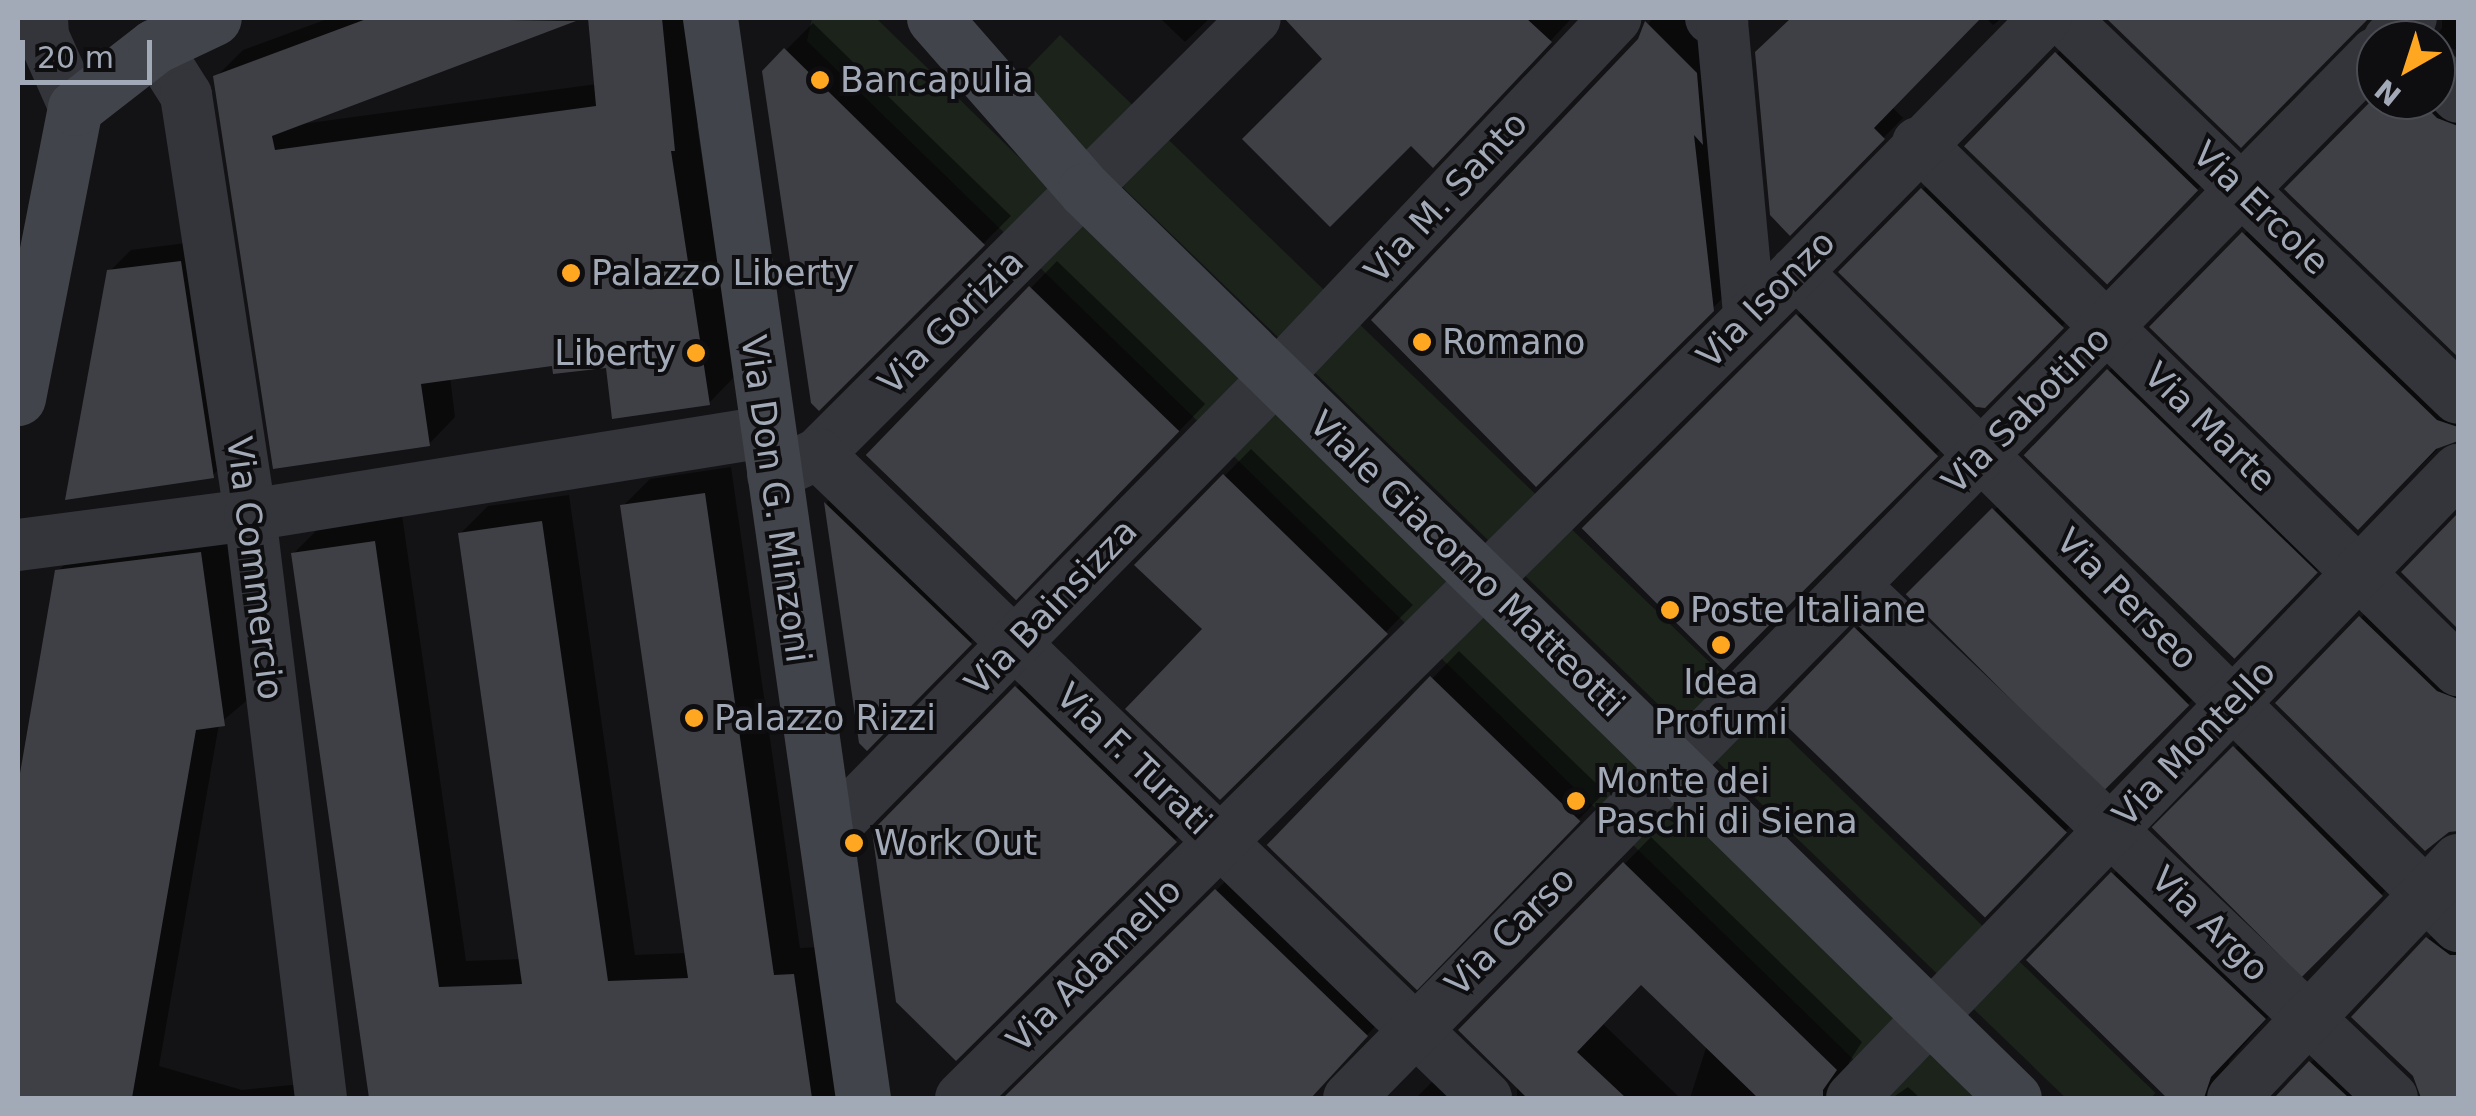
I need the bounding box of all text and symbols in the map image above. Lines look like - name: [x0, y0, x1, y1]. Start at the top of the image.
- scale bar: [25, 20, 158, 82]
- north arrow: [2356, 20, 2456, 120]
- text: 20 m: [37, 40, 114, 75]
- place label: Bancapulia: [840, 59, 1034, 101]
- marker: Bancapulia: [809, 69, 831, 91]
- text: N: [2369, 72, 2408, 112]
- street label: Via M. Santo: [1356, 103, 1536, 291]
- street label: Via Ercole: [2184, 133, 2338, 283]
- street label: Via Isonzo: [1688, 221, 1844, 377]
- street label: Via Gorizia: [870, 241, 1032, 403]
- place label: Palazzo Liberty: [591, 252, 854, 294]
- marker: Palazzo Liberty: [560, 262, 582, 284]
- street label: Via Sabotino: [1933, 317, 2119, 503]
- place label: Romano: [1442, 321, 1585, 363]
- marker: Romano: [1411, 331, 1433, 353]
- place label: Liberty: [554, 332, 676, 374]
- street label: Via Don G. Minzoni: [732, 333, 820, 665]
- marker: Liberty: [685, 342, 707, 364]
- street label: Via Marte: [2135, 354, 2285, 500]
- street label: Viale Giacomo Matteotti: [1301, 402, 1633, 726]
- street label: Via Commercio: [218, 434, 292, 702]
- street label: Via Bainsizza: [956, 510, 1146, 704]
- street label: Via Perseo: [2048, 520, 2206, 678]
- place label: Poste Italiane: [1690, 589, 1926, 631]
- marker: Poste Italiane: [1659, 599, 1681, 621]
- marker: Idea Profumi: [1710, 634, 1732, 656]
- street label: Via Montello: [2104, 651, 2284, 835]
- place label: Idea Profumi: [1654, 661, 1788, 743]
- street label: Via F. Turati: [1048, 675, 1220, 843]
- place label: Palazzo Rizzi: [714, 697, 936, 739]
- marker: Palazzo Rizzi: [683, 707, 705, 729]
- place label: Monte dei Paschi di Siena: [1596, 760, 1858, 842]
- marker: Monte dei Paschi di Siena: [1565, 790, 1587, 812]
- place label: Work Out: [874, 822, 1037, 864]
- marker: Work Out: [843, 832, 865, 854]
- street label: Via Carso: [1437, 858, 1583, 1004]
- street label: Via Argo: [2143, 858, 2277, 990]
- street label: Via Adamello: [998, 869, 1190, 1061]

